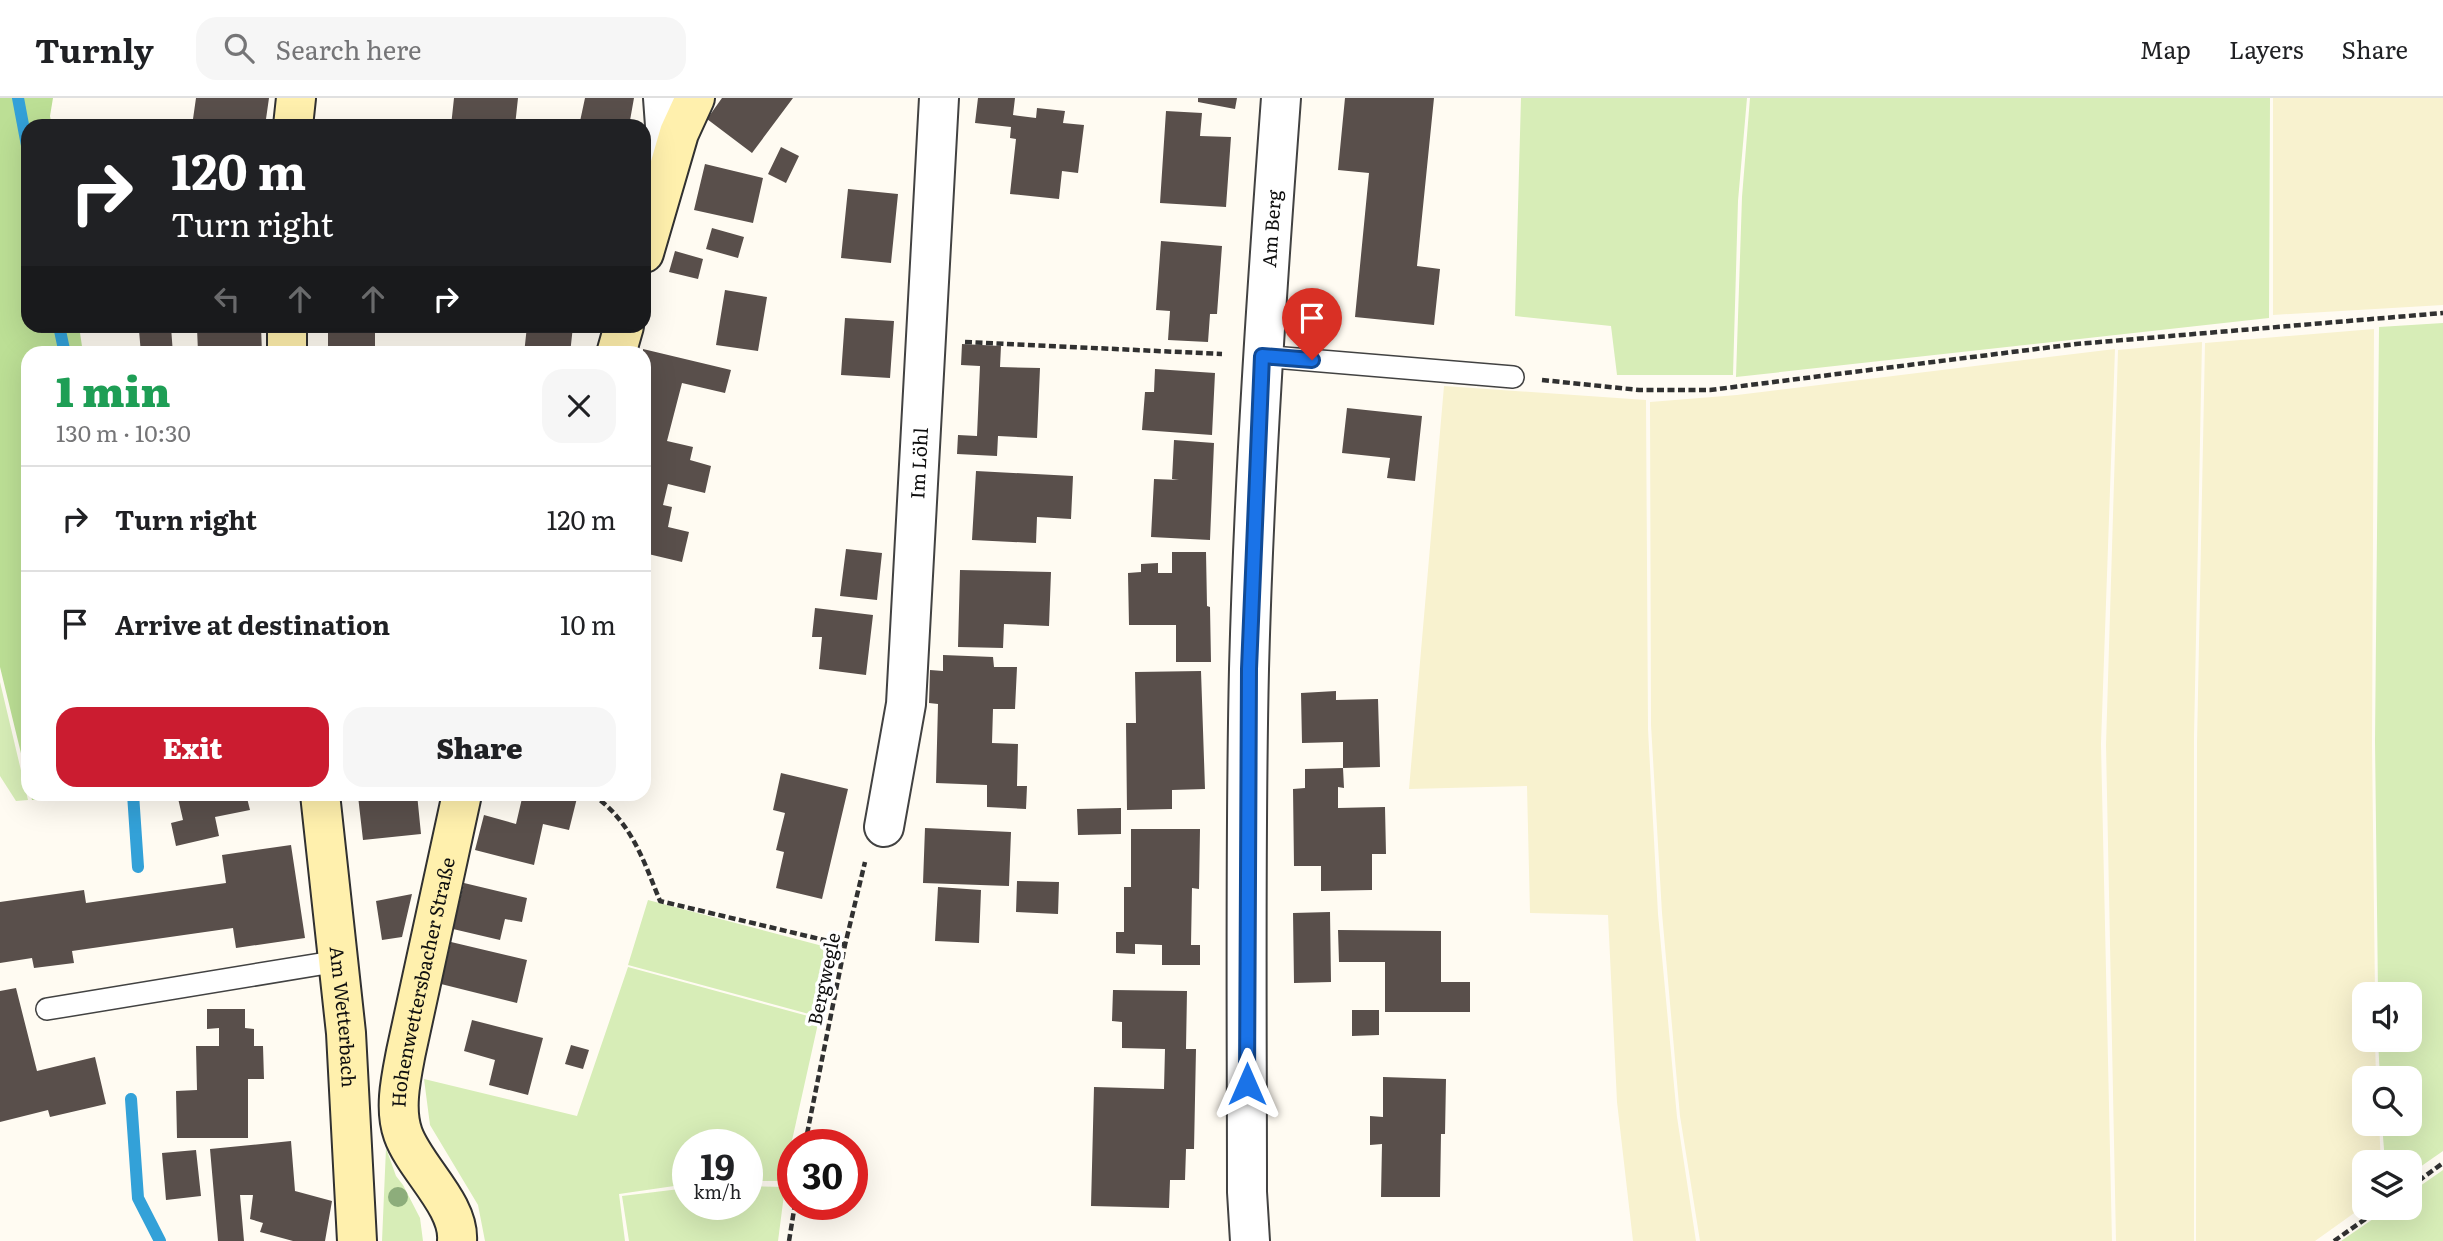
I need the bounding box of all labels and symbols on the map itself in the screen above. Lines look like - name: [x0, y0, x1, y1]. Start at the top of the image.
- street label: Am Berg: [1254, 189, 1287, 268]
- pin: [1282, 288, 1342, 360]
- street label: Im Löhl: [902, 427, 934, 500]
- street label: Hohenwettersbacher Straße: [383, 854, 461, 1108]
- street label: Bergwegle: [800, 930, 847, 1028]
- street label: Am Wetterbach: [324, 945, 364, 1088]
- position arrow: [1210, 1047, 1284, 1121]
- speed limit sign: 30: [777, 1129, 868, 1220]

